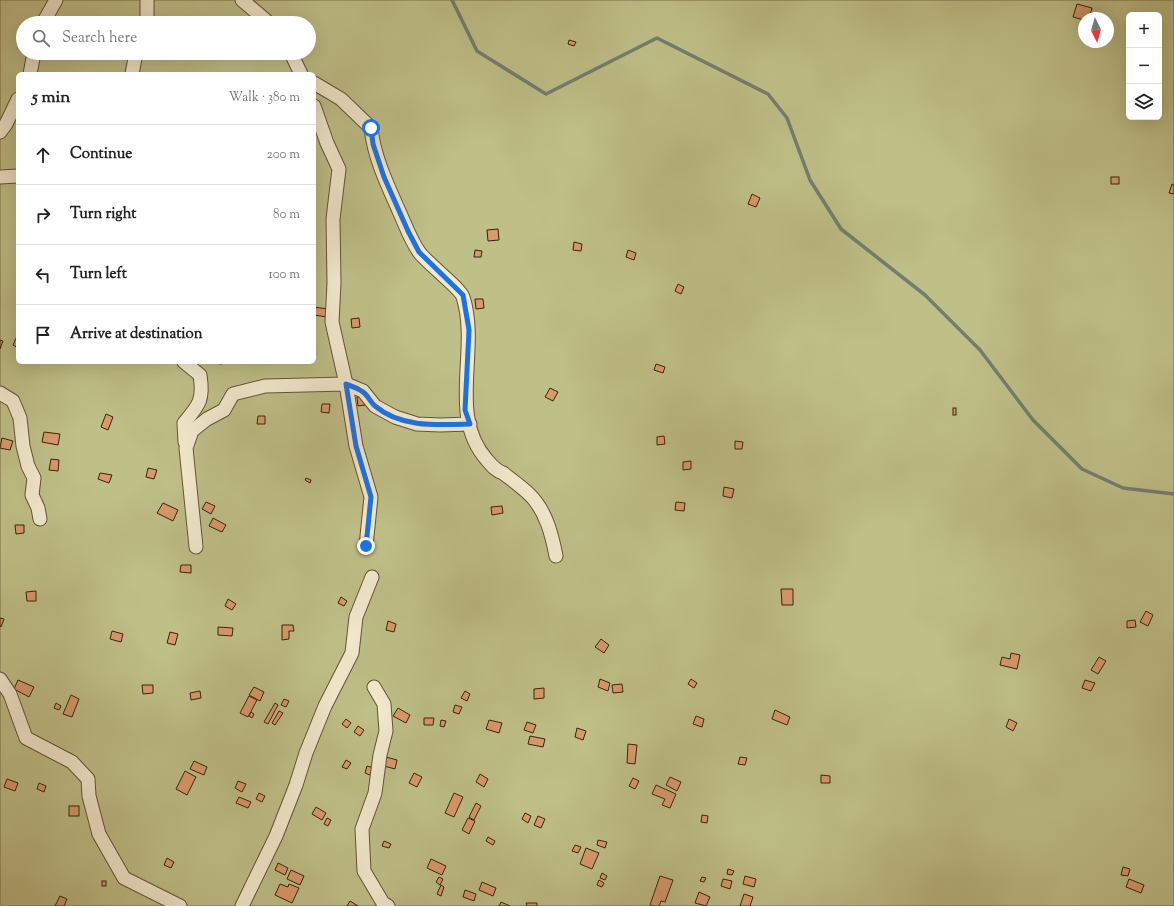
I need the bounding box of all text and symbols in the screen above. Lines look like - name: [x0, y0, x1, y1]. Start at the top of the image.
- north arrow: [1078, 12, 1114, 48]
- map controls: [1126, 12, 1162, 120]
- button: +: [1126, 12, 1162, 48]
- search box: [16, 16, 316, 60]
- icon: search: [30, 27, 52, 49]
- text: Search here: [62, 28, 137, 49]
- button: −: [1126, 48, 1162, 84]
- button: layers: [1126, 84, 1162, 120]
- text: 5 min: [32, 86, 70, 110]
- text: Walk · 380 m: [229, 89, 300, 107]
- route start: [362, 119, 380, 137]
- icon: ahead: [32, 144, 54, 166]
- text: Continue: [70, 144, 132, 165]
- text: 200 m: [267, 146, 300, 164]
- icon: right: [32, 204, 54, 226]
- text: Turn right: [70, 204, 136, 225]
- text: 80 m: [273, 206, 300, 224]
- icon: left: [32, 264, 54, 286]
- text: Turn left: [70, 264, 127, 285]
- text: 100 m: [268, 266, 300, 284]
- icon: arrive: [32, 324, 54, 346]
- text: Arrive at destination: [70, 324, 203, 345]
- route end: [357, 537, 375, 555]

